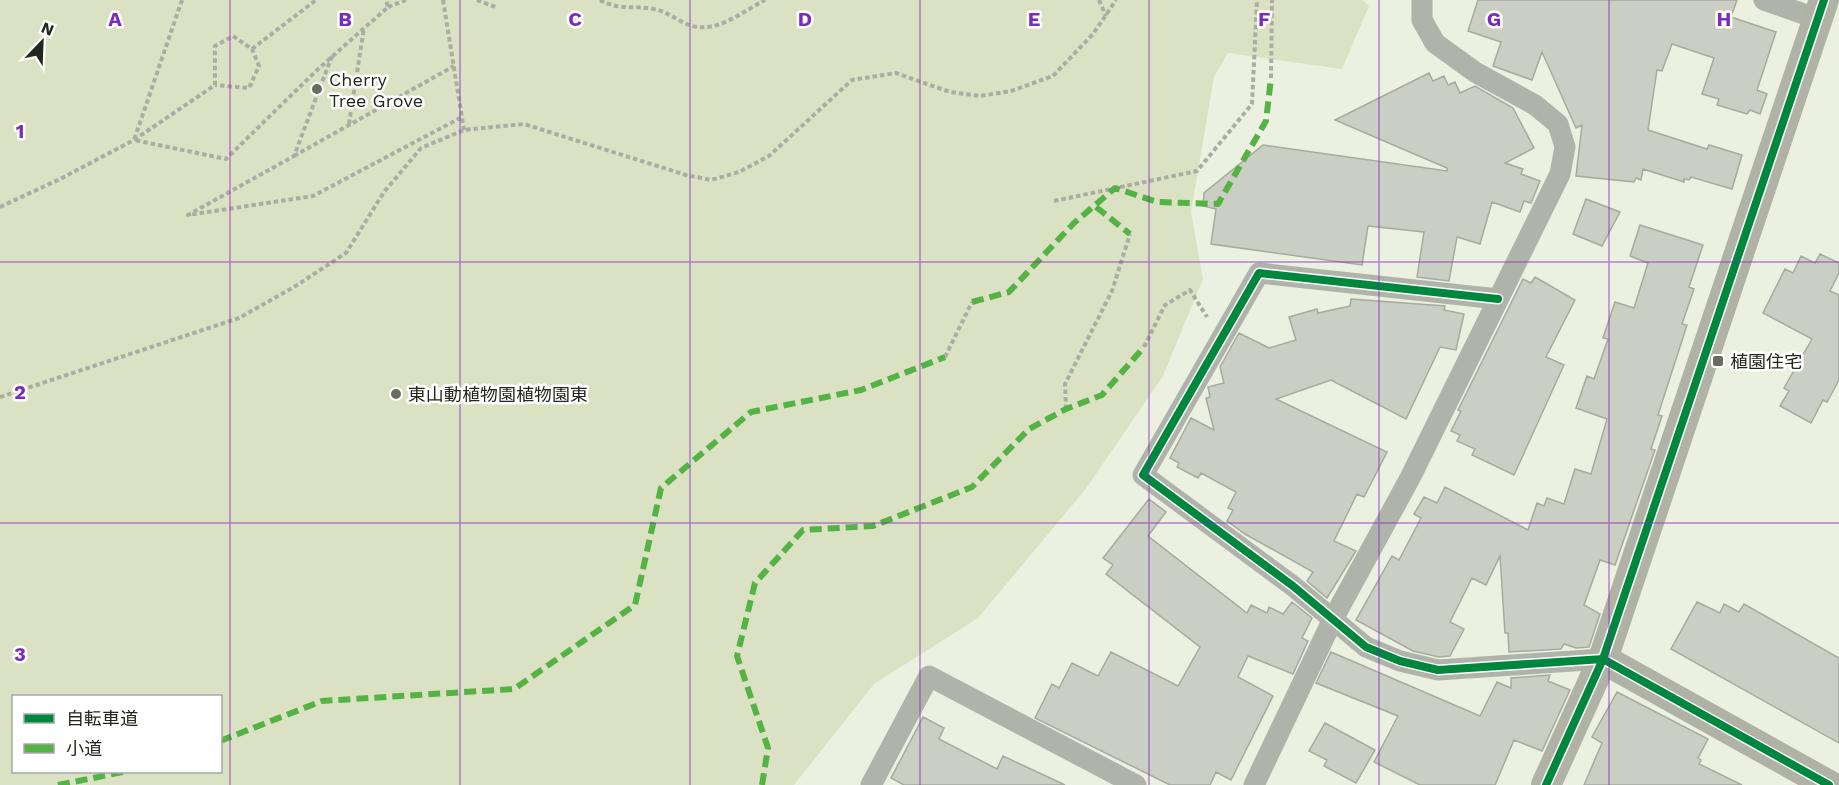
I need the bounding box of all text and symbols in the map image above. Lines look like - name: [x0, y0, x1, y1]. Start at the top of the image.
- text: A: [108, 7, 122, 31]
- text: B: [338, 7, 352, 31]
- text: C: [568, 7, 582, 31]
- text: D: [798, 7, 812, 31]
- text: E: [1028, 7, 1040, 31]
- text: F: [1258, 7, 1270, 31]
- text: G: [1487, 7, 1501, 31]
- text: H: [1717, 7, 1731, 31]
- north arrow: [12, 12, 72, 72]
- text: N: [38, 18, 57, 40]
- place label: Cherry Tree Grove: [329, 69, 423, 111]
- marker: Cherry Tree Grove: [310, 82, 324, 96]
- text: 1: [16, 119, 24, 143]
- place label: 植園住宅: [1730, 351, 1802, 372]
- marker: 植園住宅: [1711, 354, 1725, 368]
- text: 2: [14, 380, 26, 404]
- place label: 東山動植物園植物園東: [408, 384, 588, 405]
- marker: 東山動植物園植物園東: [389, 387, 403, 401]
- text: 3: [14, 642, 26, 666]
- legend: [12, 695, 222, 773]
- text: 自転車道: [66, 708, 138, 729]
- text: 小道: [66, 738, 102, 759]

